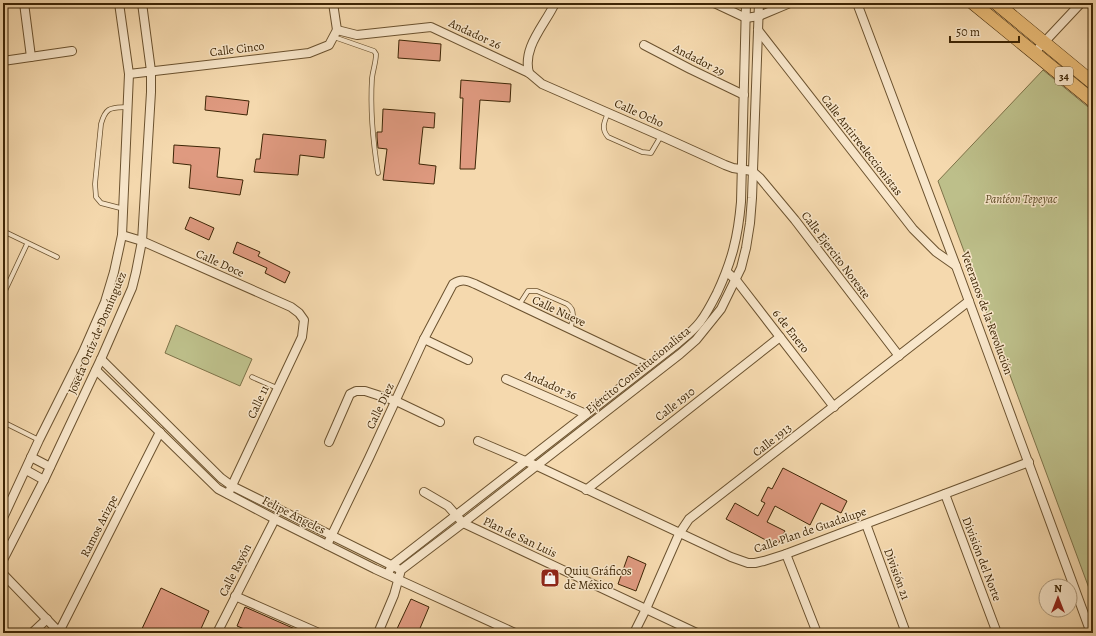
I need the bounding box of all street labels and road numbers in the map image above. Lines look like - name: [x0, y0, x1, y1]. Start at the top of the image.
- street label: Andador 26: [445, 14, 504, 53]
- street label: Calle Cinco: [209, 38, 265, 60]
- street label: Andador 29: [670, 40, 728, 80]
- road number: 34: [1055, 67, 1073, 85]
- street label: Calle Antirreeleccionistas: [818, 91, 907, 199]
- street label: Calle Ocho: [612, 95, 666, 131]
- street label: Calle Ejercito Noreste: [798, 208, 874, 302]
- street label: Calle Doce: [193, 245, 247, 281]
- street label: Veteranos de la Revolución: [957, 248, 1017, 377]
- street label: Josefa Ortíz de Domínguez: [64, 269, 130, 397]
- street label: Calle Nueve: [529, 292, 589, 330]
- street label: 6 de Enero: [769, 306, 813, 356]
- street label: Ejército Constitucionalista: [582, 322, 694, 417]
- street label: Andador 36: [522, 366, 580, 404]
- street label: Calle Diez: [362, 380, 398, 432]
- street label: Calle 11: [243, 383, 273, 421]
- street label: Calle 1910: [652, 383, 698, 425]
- street label: Calle 1913: [749, 420, 795, 460]
- street label: Ramos Arizpe: [76, 492, 122, 560]
- street label: Felipe Ángeles: [260, 492, 329, 538]
- street label: Calle Plan de Guadalupe: [752, 503, 868, 557]
- street label: Plan de San Luis: [480, 513, 560, 561]
- street label: División del Norte: [959, 515, 1005, 603]
- street label: Calle Rayón: [215, 541, 255, 599]
- street label: División 21: [880, 546, 914, 602]

